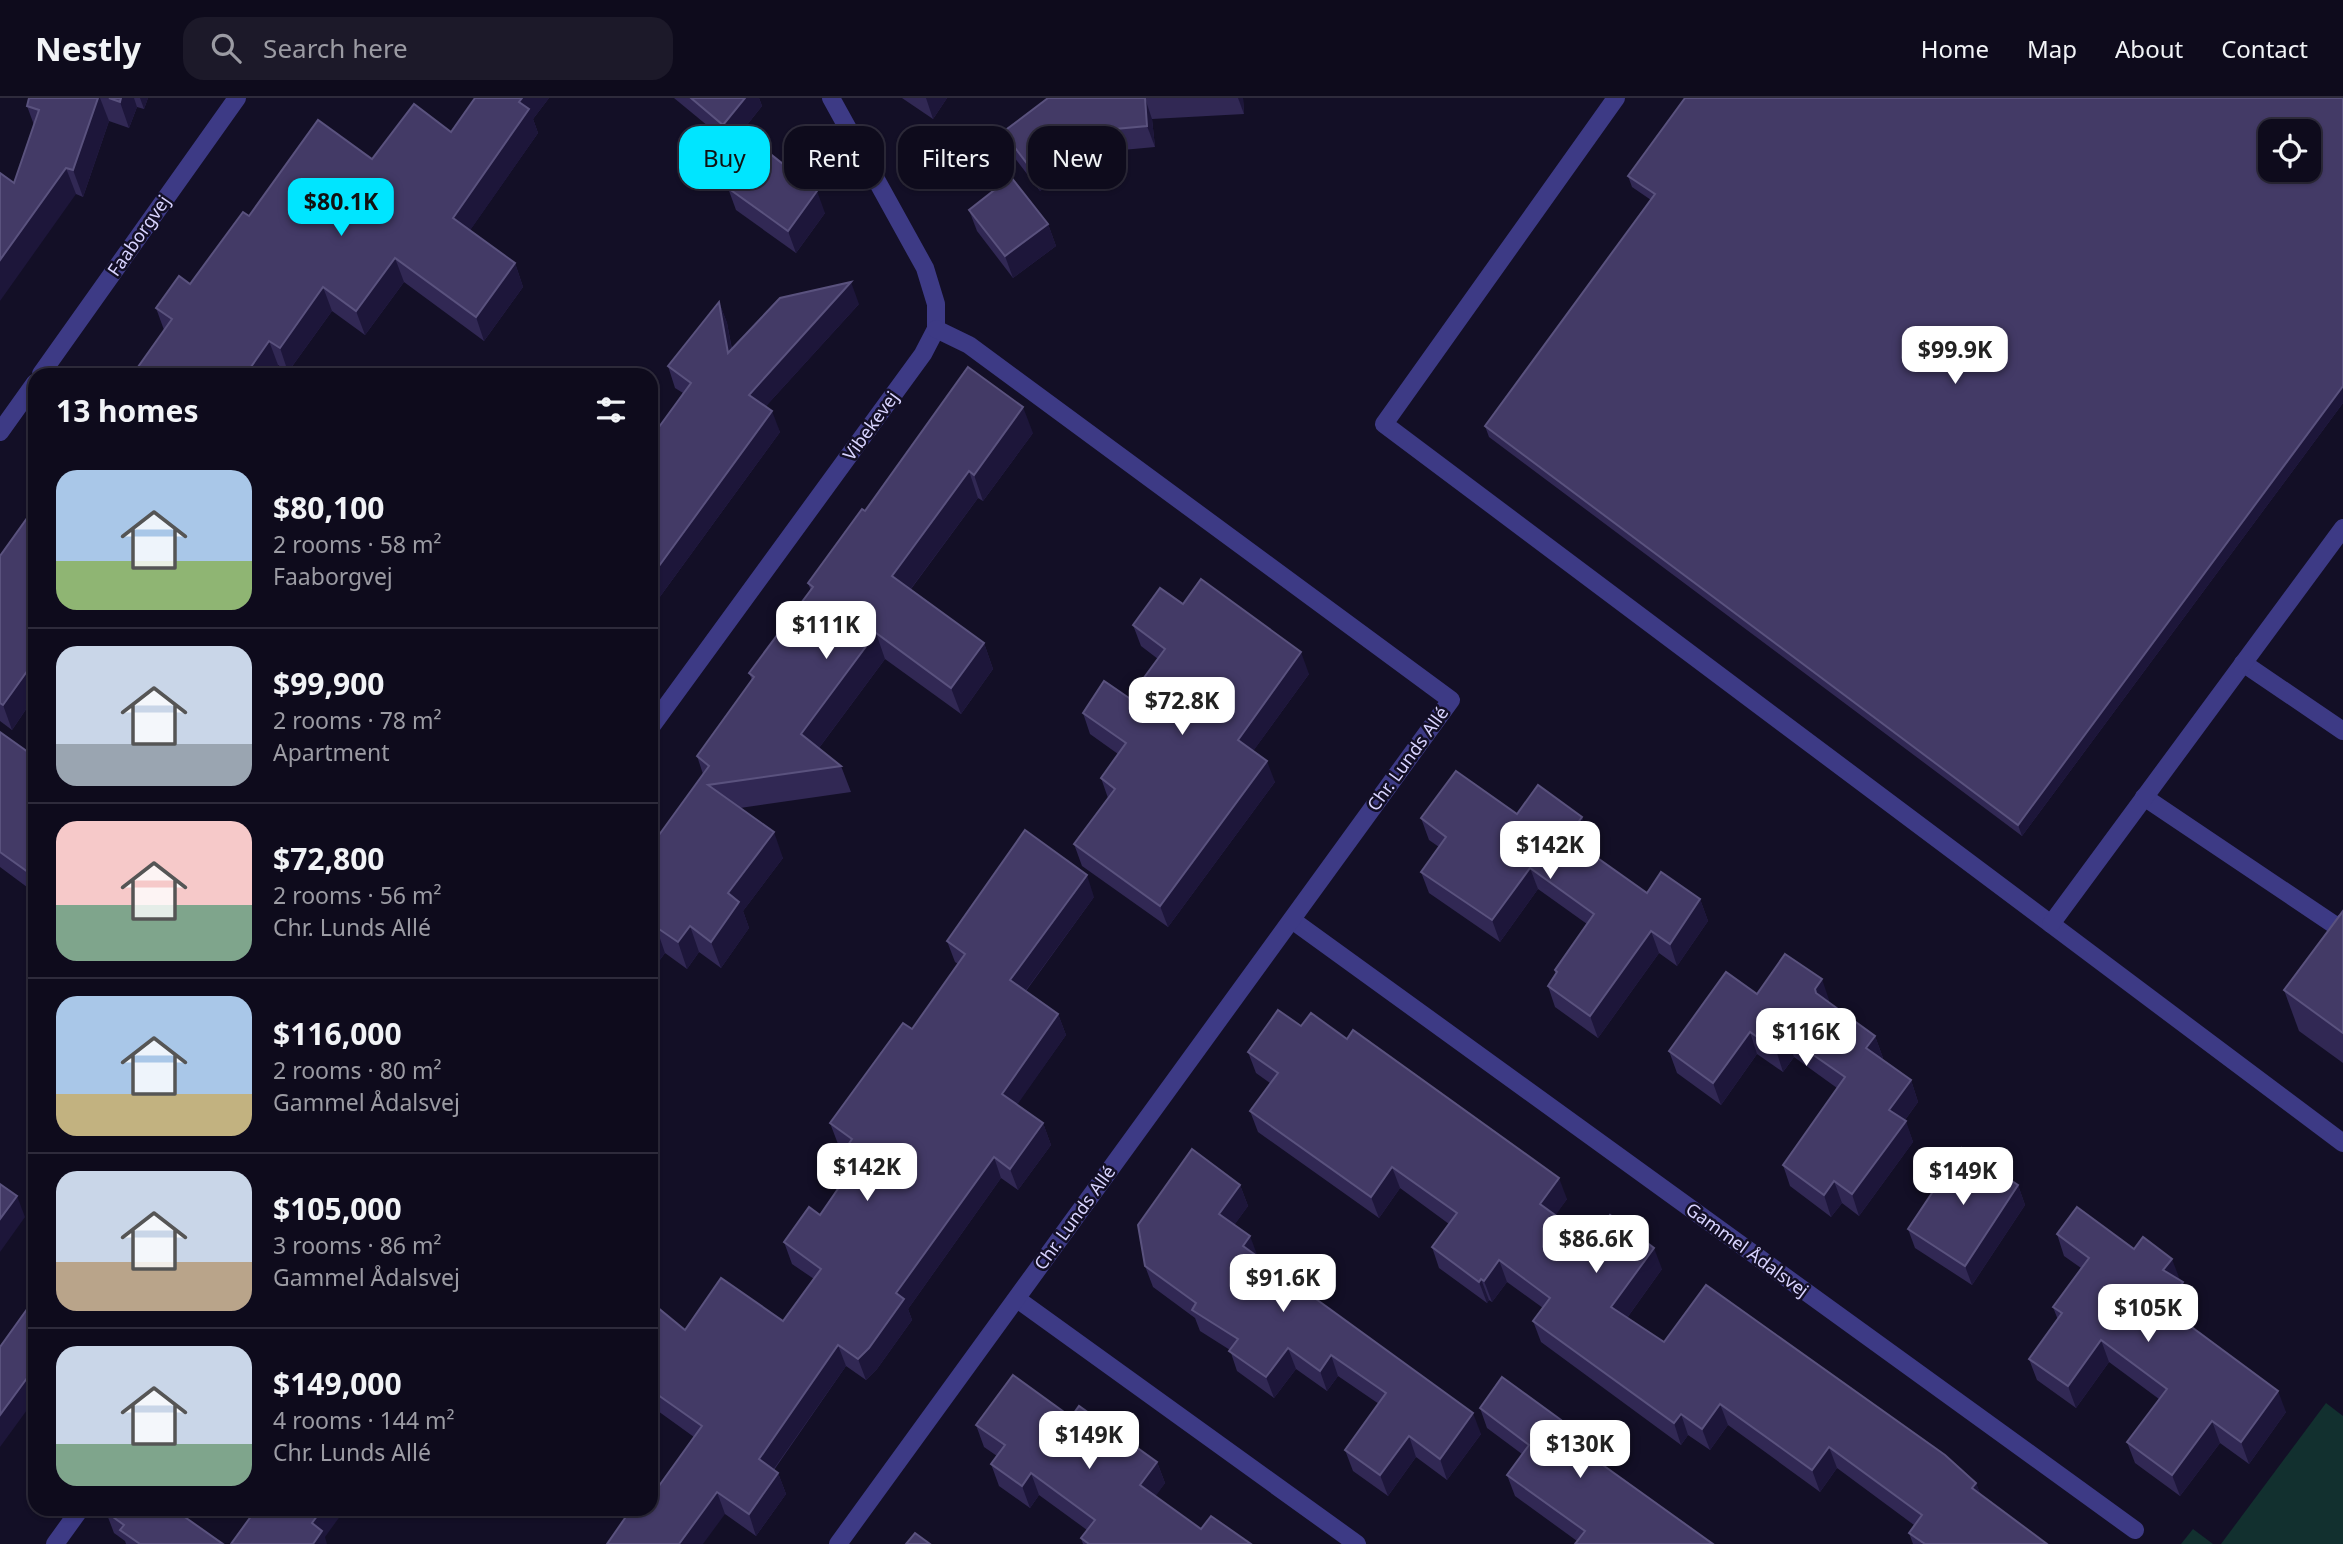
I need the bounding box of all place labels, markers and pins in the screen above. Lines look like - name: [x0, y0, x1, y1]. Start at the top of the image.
- pin: $80.1K: [284, 178, 398, 238]
- pin: $99.9K: [1898, 327, 2012, 386]
- pin: $111K: [777, 602, 875, 661]
- pin: $72.8K: [1125, 678, 1239, 737]
- pin: $142K: [1501, 822, 1599, 881]
- pin: $116K: [1757, 1009, 1855, 1068]
- pin: $142K: [818, 1144, 916, 1203]
- pin: $149K: [1914, 1148, 2012, 1207]
- pin: $86.6K: [1539, 1216, 1653, 1275]
- pin: $91.6K: [1226, 1254, 1340, 1314]
- pin: $105K: [2099, 1284, 2197, 1344]
- pin: $149K: [1040, 1412, 1138, 1471]
- pin: $130K: [1531, 1420, 1629, 1480]

